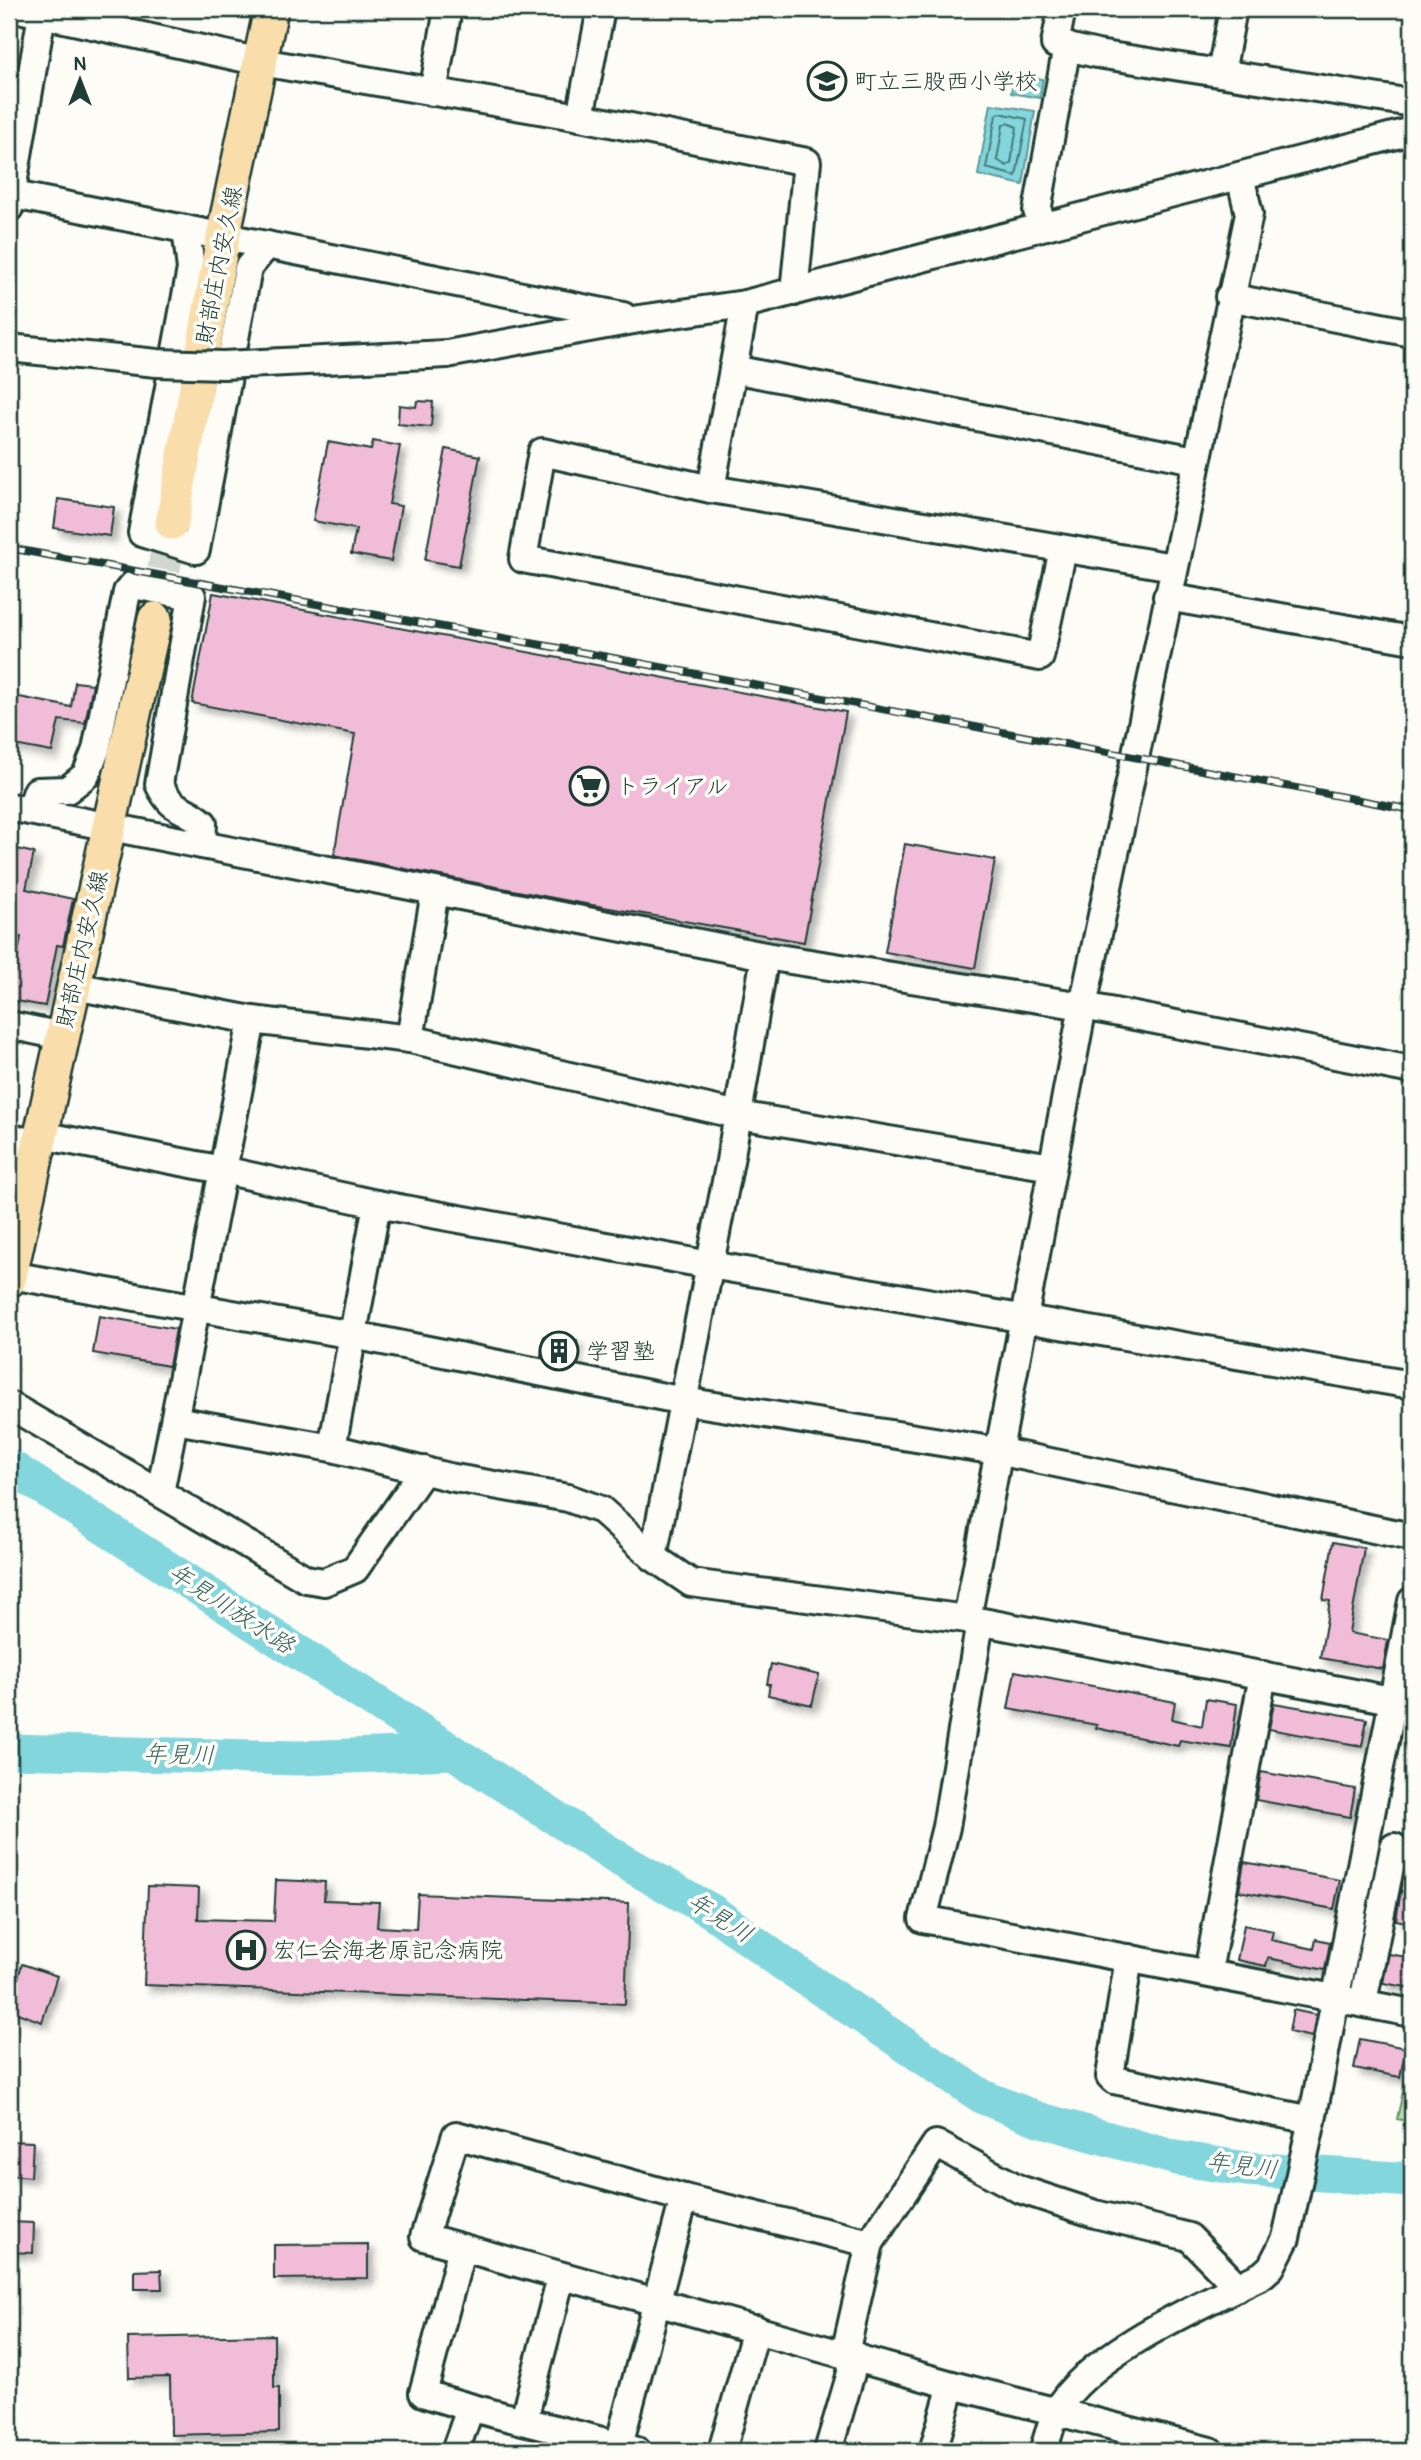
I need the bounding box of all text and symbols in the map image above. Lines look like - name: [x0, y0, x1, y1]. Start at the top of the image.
- north arrow: [46, 46, 116, 116]
- text: N: [74, 52, 87, 76]
- school or university icon: 町立三股西小学校: [806, 60, 848, 102]
- place label: 町立三股西小学校: [854, 67, 1038, 96]
- street label: 財部庄内安久線: [189, 183, 249, 347]
- supermarket icon: トライアル: [568, 765, 610, 807]
- place label: トライアル: [616, 772, 729, 801]
- street label: 財部庄内安久線: [50, 867, 114, 1031]
- building icon: 学習塾: [538, 1330, 580, 1372]
- place label: 学習塾: [586, 1337, 655, 1366]
- water label: 年見川放水路: [163, 1558, 301, 1661]
- water label: 年見川: [143, 1740, 215, 1770]
- water label: 年見川: [682, 1887, 758, 1949]
- hospital icon: 宏仁会海老原記念病院: [225, 1929, 267, 1971]
- place label: 宏仁会海老原記念病院: [273, 1936, 503, 1965]
- water label: 年見川: [1205, 2147, 1279, 2185]

